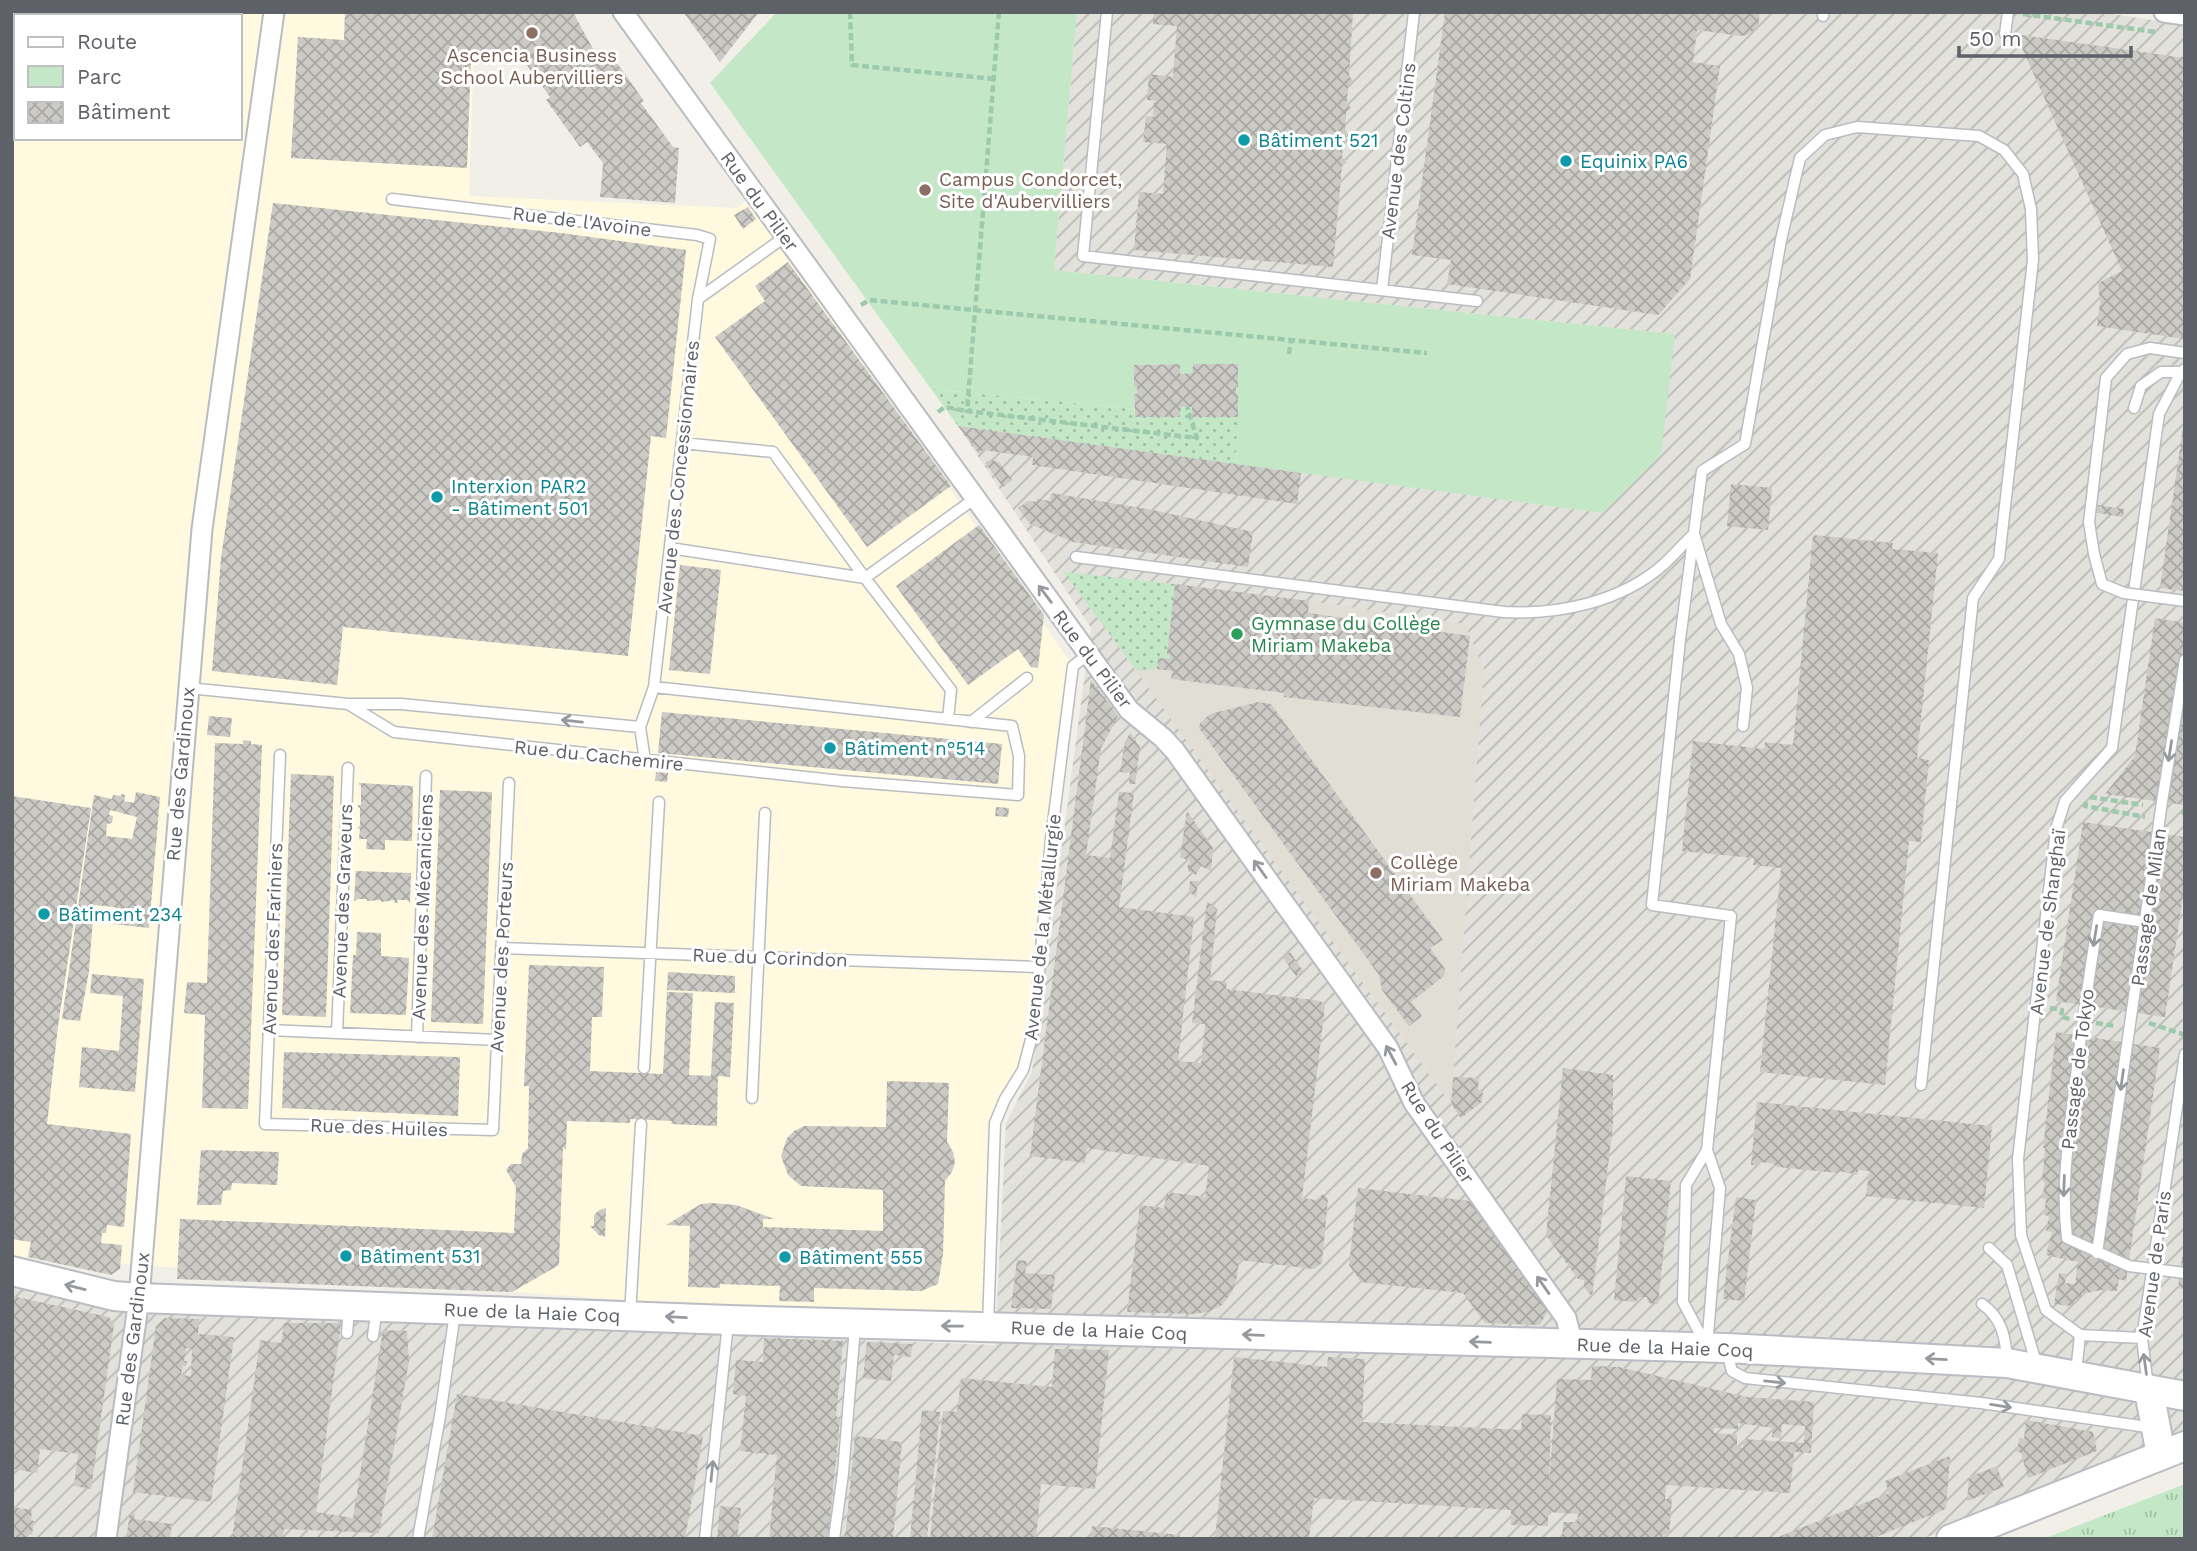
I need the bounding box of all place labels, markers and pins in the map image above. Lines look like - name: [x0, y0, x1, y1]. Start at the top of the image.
- marker: Ascencia Business School Aubervilliers: [524, 25, 540, 41]
- place label: Ascencia Business School Aubervilliers: [441, 44, 623, 89]
- place label: Bâtiment 521: [1258, 129, 1378, 152]
- marker: Bâtiment 521: [1236, 132, 1252, 148]
- place label: Equinix PA6: [1580, 150, 1688, 173]
- marker: Equinix PA6: [1558, 153, 1574, 169]
- place label: Campus Condorcet, Site d'Aubervilliers: [939, 168, 1122, 213]
- marker: Campus Condorcet, Site d'Aubervilliers: [917, 182, 933, 198]
- place label: Interxion PAR2 - Bâtiment 501: [451, 475, 588, 520]
- marker: Interxion PAR2 - Bâtiment 501: [429, 489, 445, 505]
- place label: Gymnase du Collège Miriam Makeba: [1251, 612, 1441, 657]
- marker: Gymnase du Collège Miriam Makeba: [1229, 626, 1245, 642]
- place label: Bâtiment n°514: [844, 737, 986, 760]
- marker: Bâtiment n°514: [822, 740, 838, 756]
- place label: Collège Miriam Makeba: [1390, 851, 1531, 896]
- marker: Collège Miriam Makeba: [1368, 865, 1384, 881]
- place label: Bâtiment 234: [58, 903, 183, 926]
- marker: Bâtiment 234: [36, 906, 52, 922]
- place label: Bâtiment 531: [360, 1245, 480, 1268]
- place label: Bâtiment 555: [799, 1246, 923, 1269]
- marker: Bâtiment 531: [338, 1248, 354, 1264]
- marker: Bâtiment 555: [777, 1249, 793, 1265]

